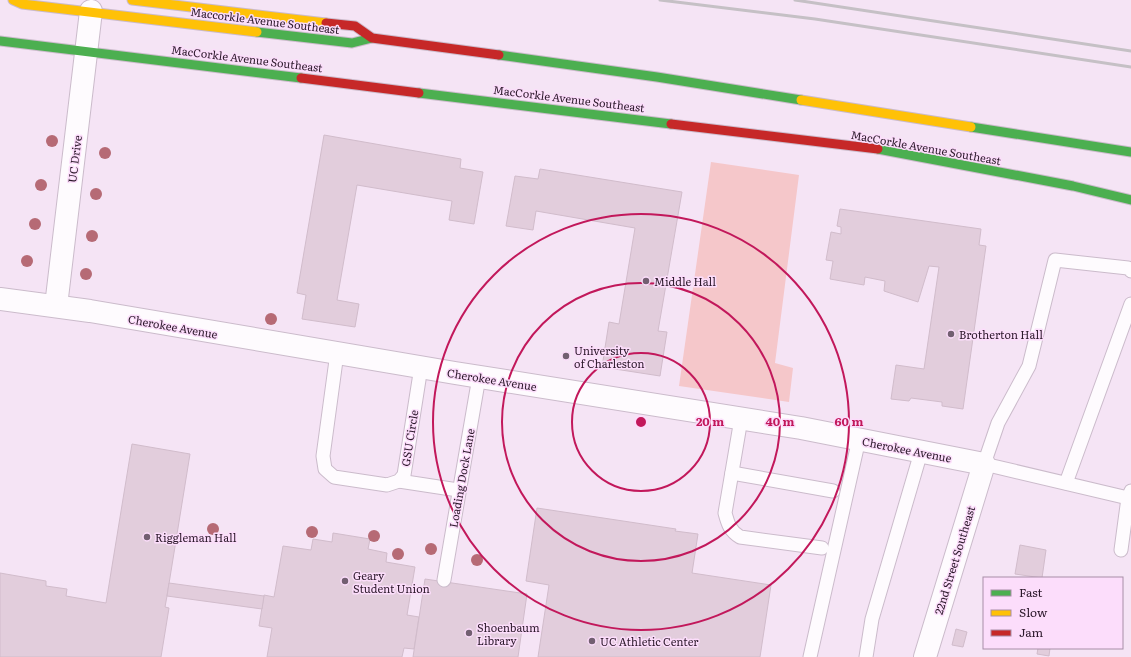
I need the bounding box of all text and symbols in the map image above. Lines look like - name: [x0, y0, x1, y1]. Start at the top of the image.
- street label: Maccorkle Avenue Southeast: [190, 3, 341, 37]
- street label: MacCorkle Avenue Southeast: [170, 41, 324, 75]
- street label: MacCorkle Avenue Southeast: [492, 81, 646, 115]
- street label: MacCorkle Avenue Southeast: [850, 126, 1003, 168]
- street label: UC Drive: [63, 134, 85, 184]
- place label: Middle Hall: [654, 273, 716, 289]
- marker: Middle Hall: [641, 276, 651, 286]
- street label: Cherokee Avenue: [127, 310, 219, 342]
- place label: Brotherton Hall: [959, 326, 1043, 342]
- marker: Brotherton Hall: [946, 329, 956, 339]
- place label: University of Charleston: [574, 342, 645, 371]
- marker: University of Charleston: [561, 351, 571, 361]
- street label: Cherokee Avenue: [446, 364, 538, 394]
- street label: GSU Circle: [397, 408, 421, 467]
- text: 20 m: [696, 412, 724, 430]
- text: 40 m: [766, 412, 795, 430]
- text: 60 m: [835, 412, 863, 430]
- centre of rings: [634, 415, 648, 429]
- street label: Loading Dock Lane: [444, 427, 478, 529]
- street label: Cherokee Avenue: [861, 433, 953, 466]
- street label: 22nd Street Southeast: [930, 503, 978, 616]
- place label: Riggleman Hall: [155, 529, 237, 545]
- marker: Riggleman Hall: [142, 532, 152, 542]
- place label: Geary Student Union: [353, 567, 430, 596]
- marker: Geary Student Union: [340, 576, 350, 586]
- legend: [983, 577, 1123, 649]
- text: Fast: [1019, 583, 1043, 601]
- text: Slow: [1019, 603, 1048, 621]
- place label: Shoenbaum Library: [477, 619, 540, 648]
- text: Jam: [1019, 623, 1044, 641]
- marker: Shoenbaum Library: [464, 628, 474, 638]
- place label: UC Athletic Center: [600, 633, 699, 649]
- marker: UC Athletic Center: [587, 636, 597, 646]

